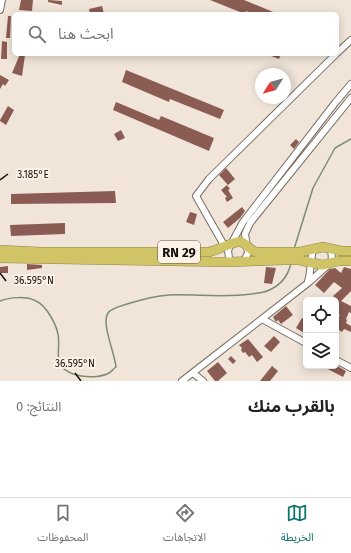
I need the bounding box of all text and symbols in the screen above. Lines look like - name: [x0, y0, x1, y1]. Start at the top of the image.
- search box: [12, 12, 339, 56]
- icon: search: [26, 23, 48, 45]
- text: ابحث هنا: [58, 25, 114, 43]
- north arrow: [255, 68, 291, 104]
- text: 3.185°E: [17, 169, 49, 181]
- road number: RN 29: [158, 241, 200, 263]
- text: 36.595°N: [14, 275, 54, 287]
- map controls: [303, 297, 339, 369]
- button: locate: [303, 297, 339, 333]
- button: layers: [303, 333, 339, 369]
- text: 36.595°N: [55, 358, 95, 370]
- text: بالقرب منك: [248, 396, 335, 417]
- text: النتائج: 0: [16, 399, 61, 414]
- tab: المحفوظات: [37, 502, 88, 549]
- tab: الاتجاهات: [163, 502, 206, 549]
- tab: الخريطة: [281, 502, 314, 549]

